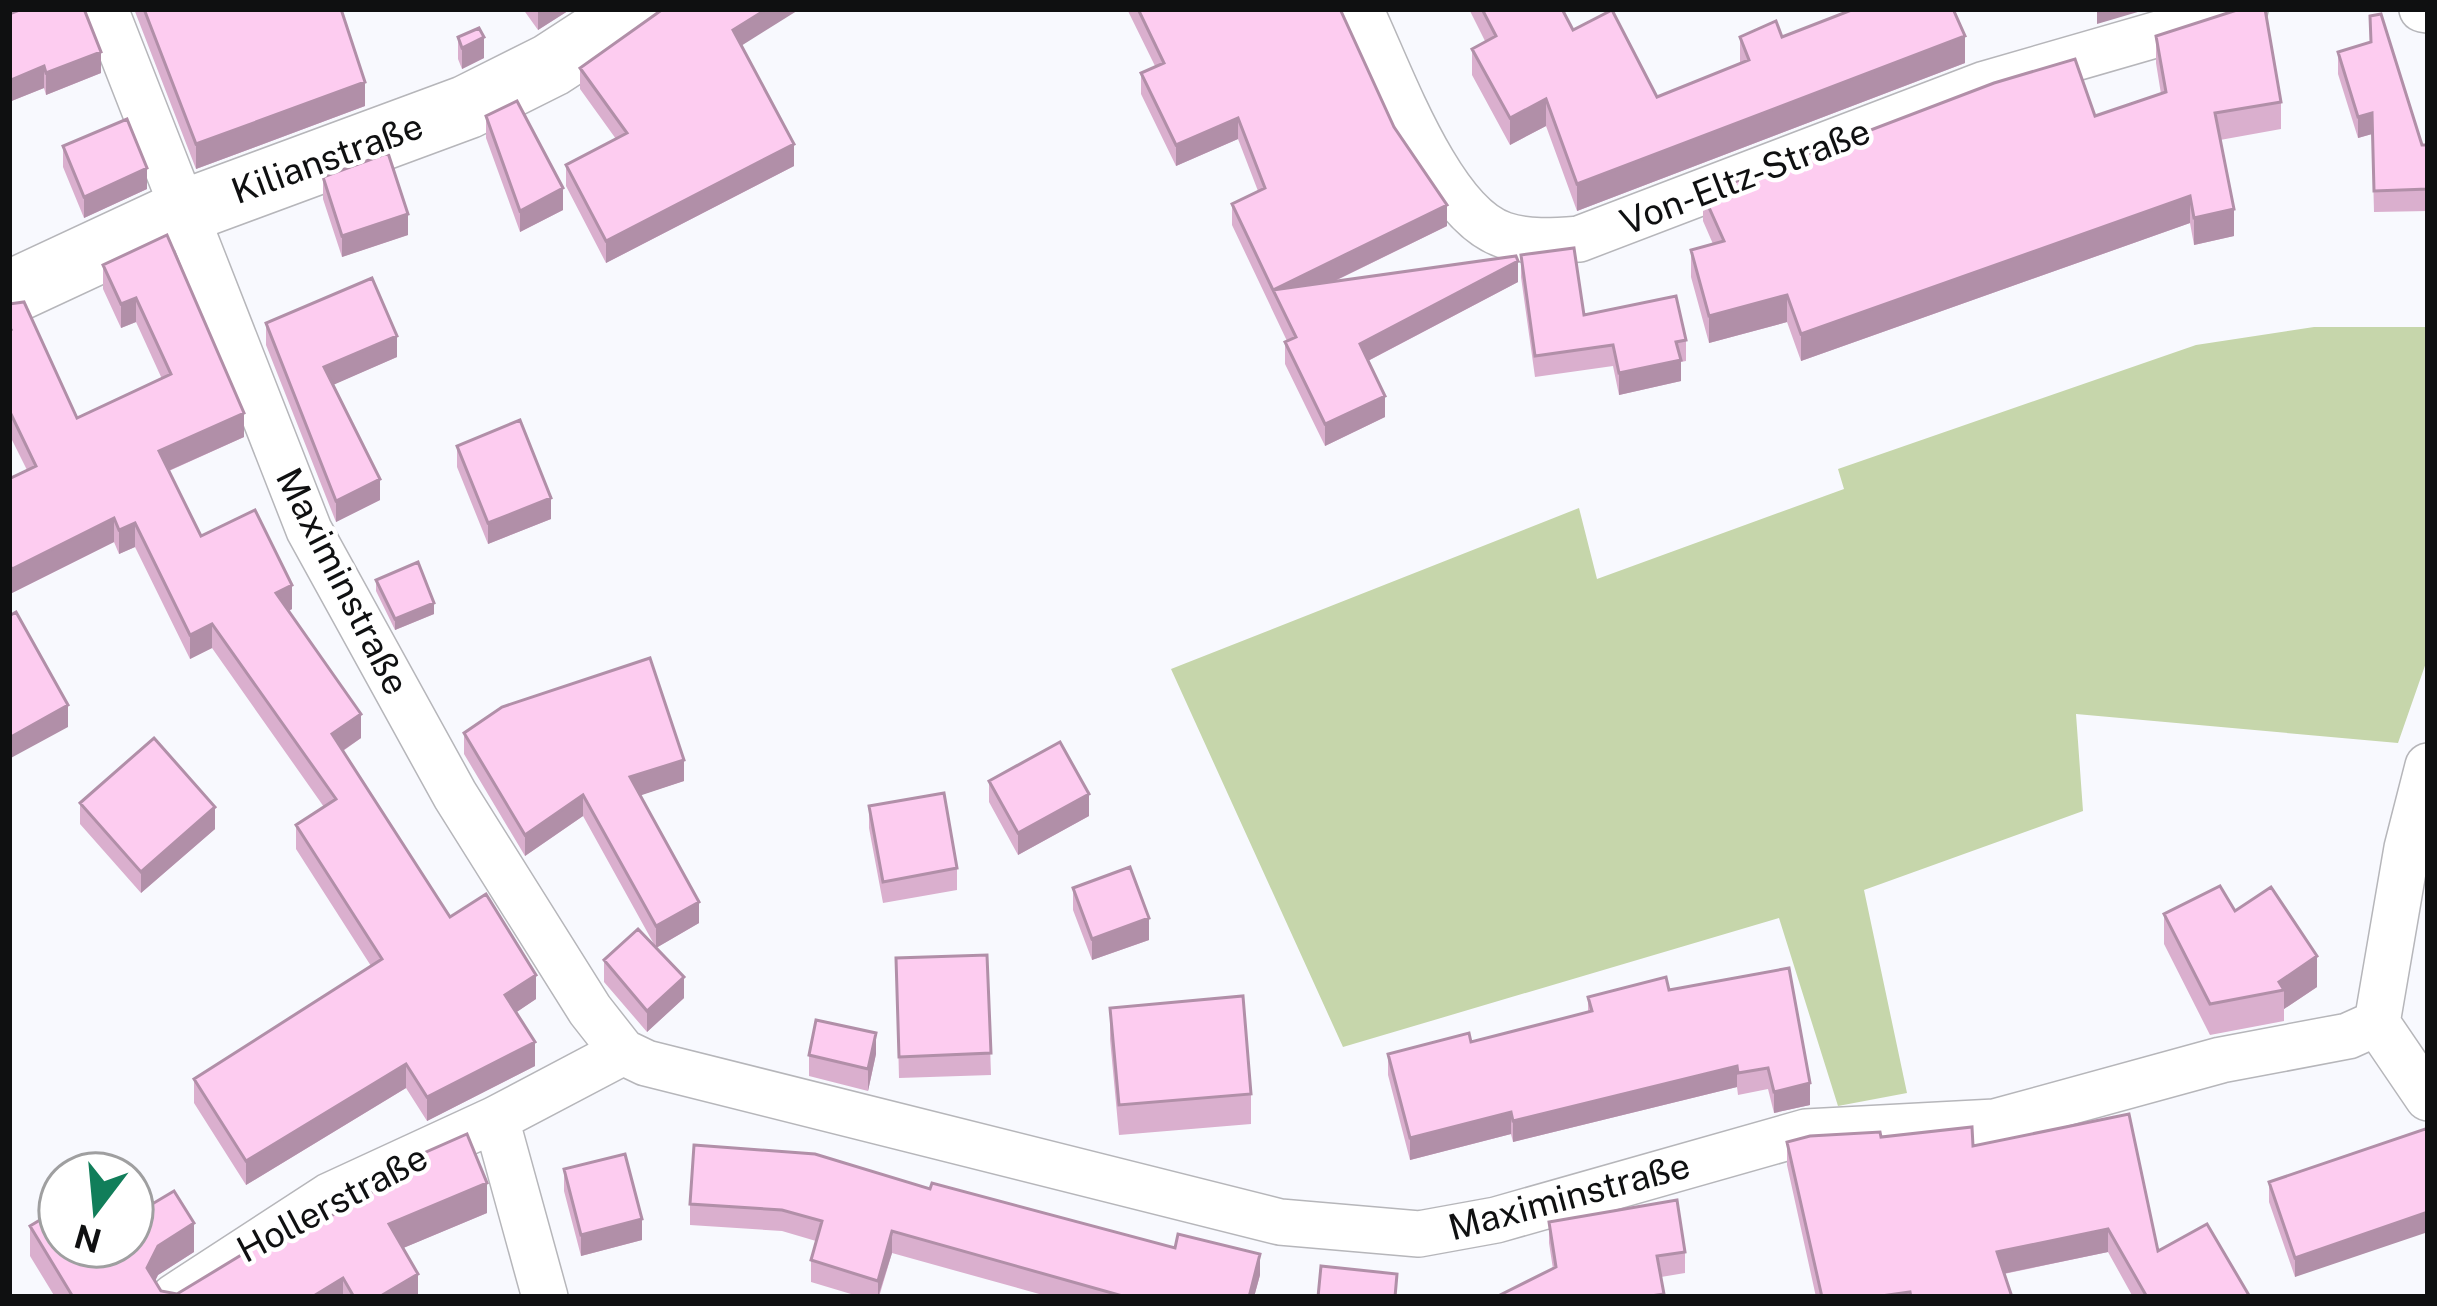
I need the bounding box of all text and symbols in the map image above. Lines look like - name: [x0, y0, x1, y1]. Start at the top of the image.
- street label: Kilianstraße: [226, 104, 428, 212]
- street label: Von-Eltz-Straße: [1614, 109, 1876, 243]
- street label: Maximinstraße: [268, 461, 418, 701]
- street label: Hollerstraße: [230, 1135, 434, 1271]
- street label: Maximinstraße: [1444, 1144, 1694, 1248]
- north arrow: [36, 1150, 156, 1270]
- text: N: [70, 1217, 105, 1261]

